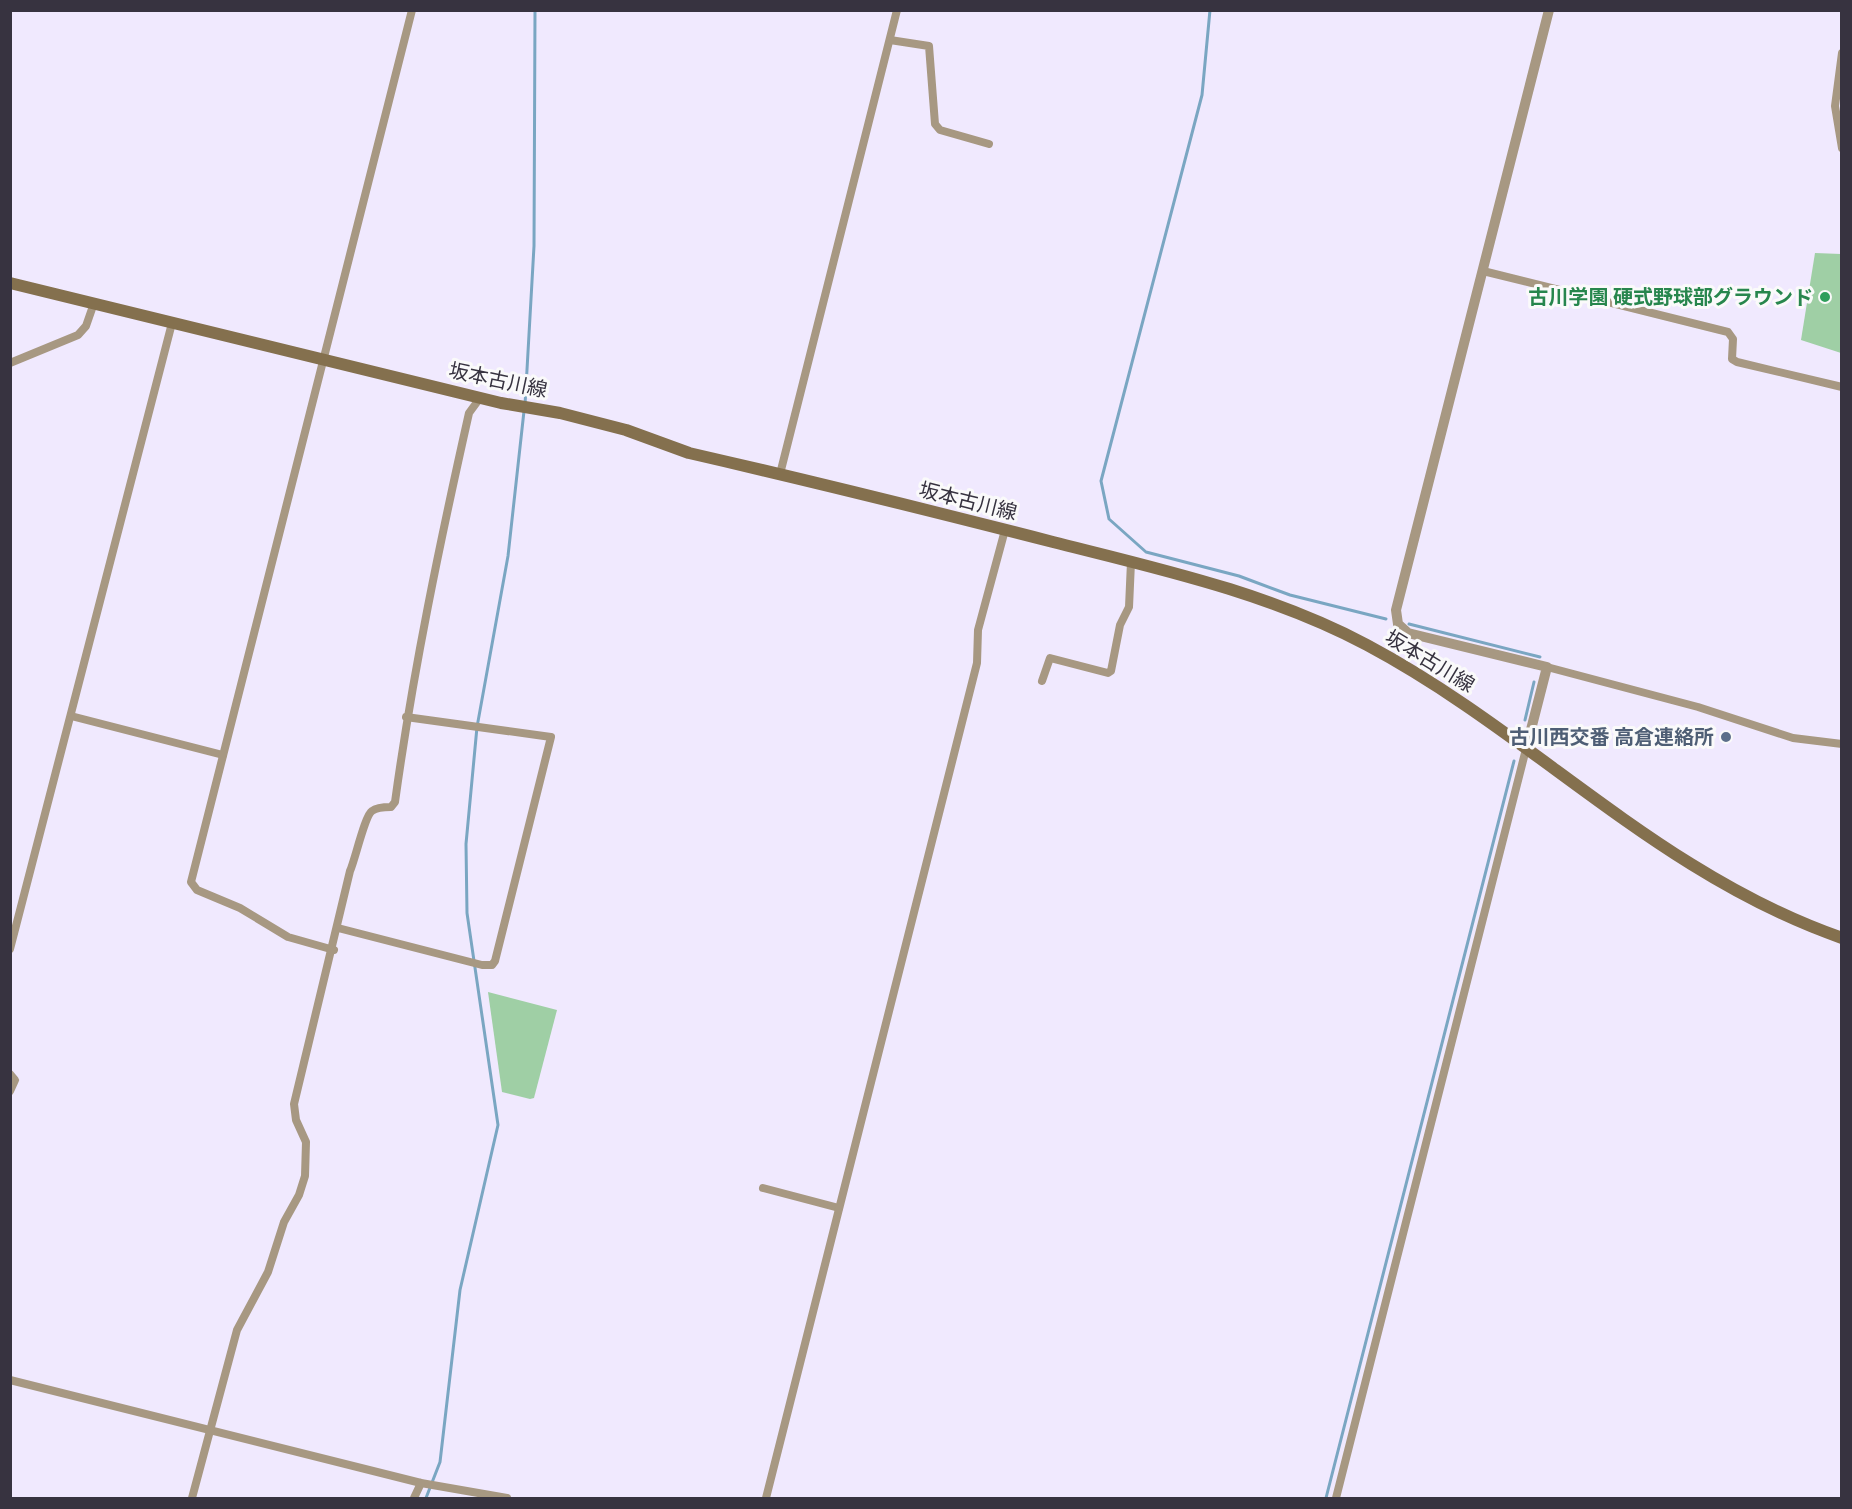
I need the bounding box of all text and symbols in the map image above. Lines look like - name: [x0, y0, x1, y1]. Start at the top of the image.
- place label: 古川学園 硬式野球部グラウンド: [1528, 285, 1813, 309]
- marker: 古川学園 硬式野球部グラウンド: [1818, 290, 1832, 304]
- street label: 坂本古川線: [447, 358, 549, 402]
- street label: 坂本古川線: [917, 477, 1019, 525]
- street label: 坂本古川線: [1381, 625, 1479, 697]
- place label: 古川西交番 高倉連絡所: [1509, 725, 1714, 749]
- marker: 古川西交番 高倉連絡所: [1719, 730, 1733, 744]

